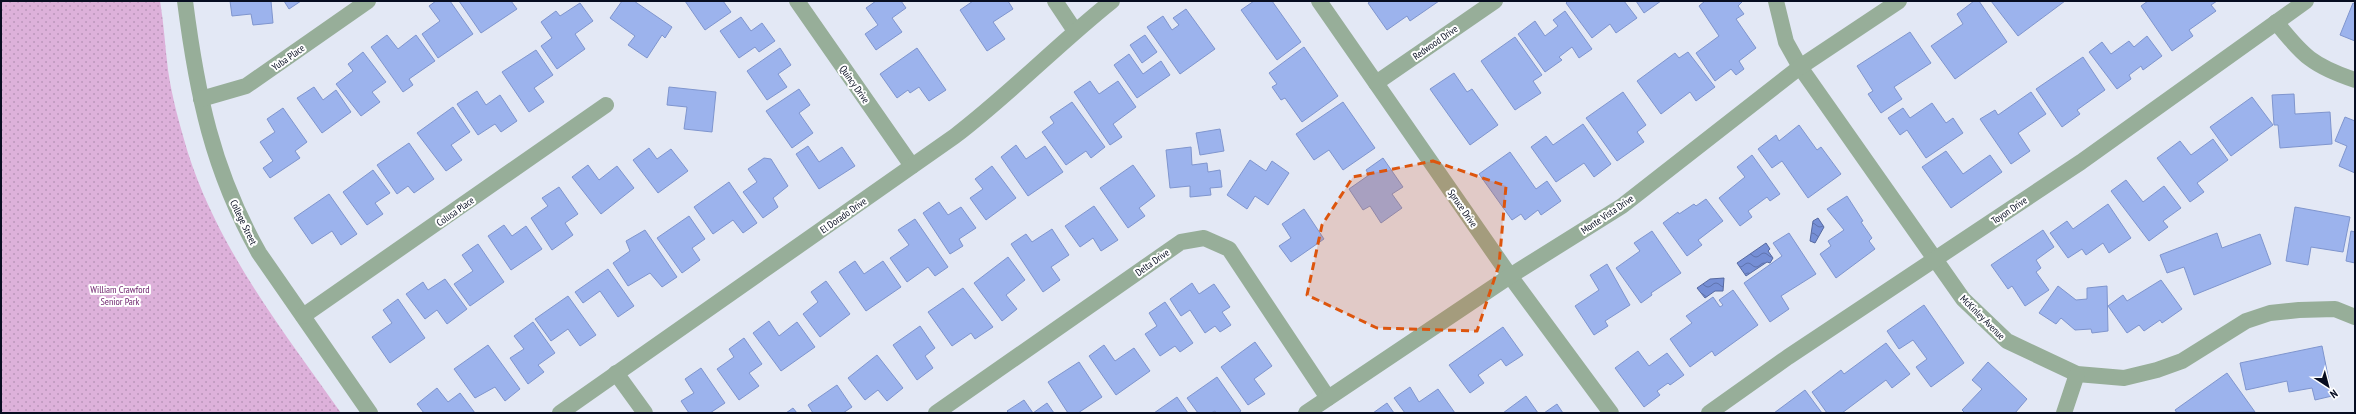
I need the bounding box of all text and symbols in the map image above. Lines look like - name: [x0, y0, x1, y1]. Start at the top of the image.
- street label: Redwood Drive: [1410, 22, 1460, 63]
- street label: Yuba Place: [269, 41, 307, 73]
- street label: Quincy Drive: [837, 63, 872, 106]
- street label: Spruce Drive: [1445, 187, 1480, 230]
- street label: Monte Vista Drive: [1578, 192, 1636, 237]
- street label: Colusa Place: [434, 194, 477, 229]
- street label: Toyon Drive: [1989, 194, 2030, 227]
- street label: El Dorado Drive: [817, 195, 869, 236]
- street label: College Street: [227, 198, 260, 247]
- street label: Delta Drive: [1133, 246, 1172, 279]
- park label: William Crawford Senior Park: [90, 283, 150, 308]
- street label: McKinley Avenue: [1957, 292, 2008, 343]
- north arrow: [2308, 366, 2348, 406]
- text: N: [2327, 387, 2340, 402]

